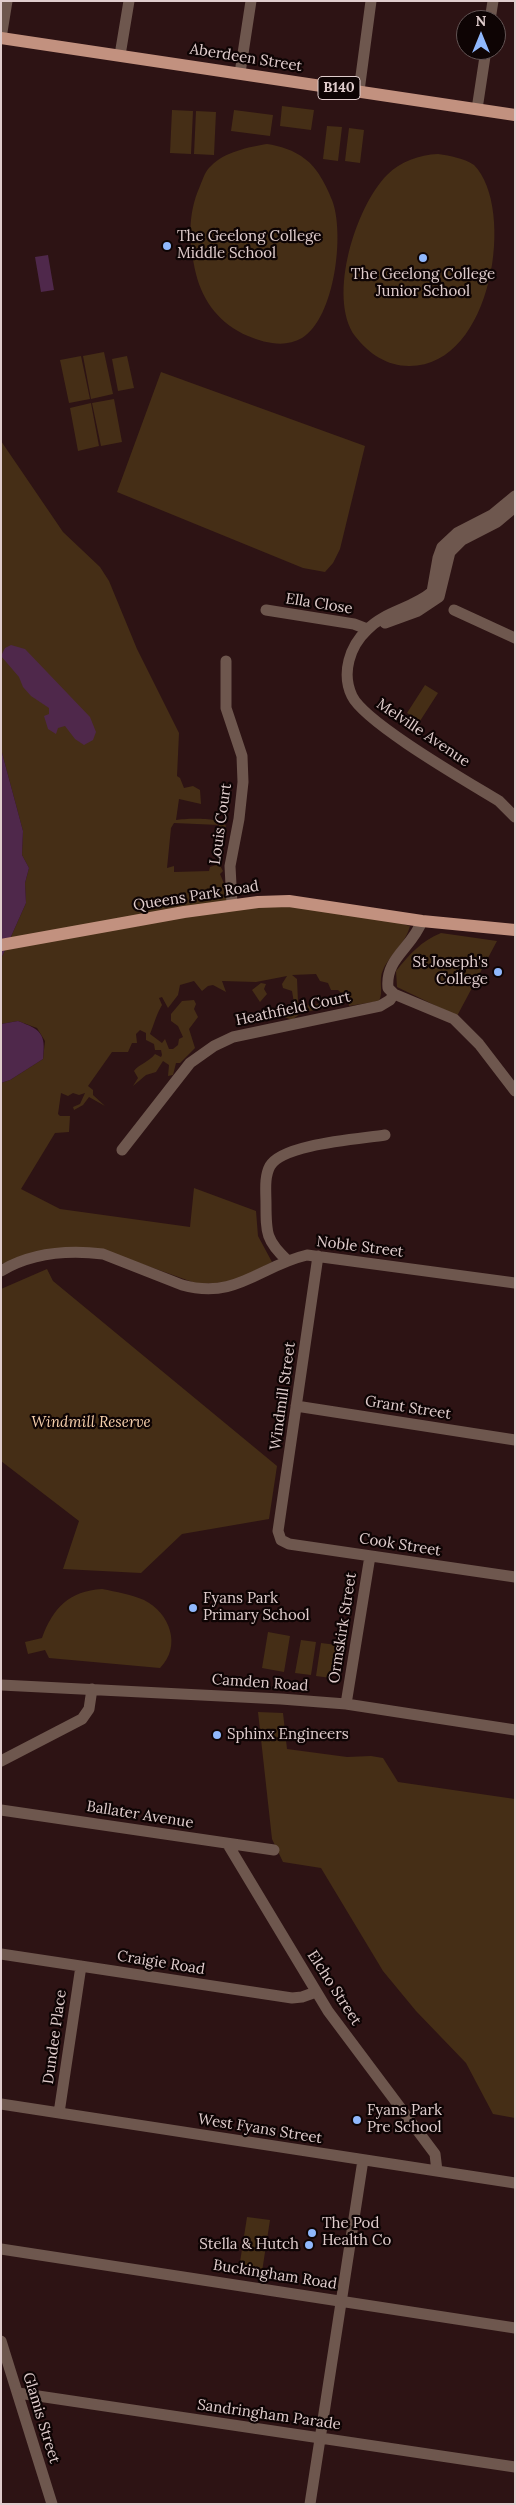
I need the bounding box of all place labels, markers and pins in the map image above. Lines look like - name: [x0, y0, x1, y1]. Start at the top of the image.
- place label: The Geelong College Middle School: [177, 228, 321, 263]
- marker: The Geelong College Middle School: [161, 240, 173, 252]
- marker: The Geelong College Junior School: [417, 252, 429, 264]
- place label: The Geelong College Junior School: [351, 266, 495, 301]
- place label: St Joseph's College: [413, 954, 488, 989]
- marker: St Joseph's College: [492, 966, 504, 978]
- place label: Fyans Park Primary School: [203, 1590, 310, 1625]
- marker: Fyans Park Primary School: [187, 1602, 199, 1614]
- place label: Sphinx Engineers: [227, 1726, 349, 1744]
- marker: Sphinx Engineers: [211, 1729, 223, 1741]
- place label: Fyans Park Pre School: [367, 2102, 442, 2137]
- marker: Fyans Park Pre School: [351, 2114, 363, 2126]
- place label: The Pod Health Co: [322, 2215, 391, 2250]
- marker: The Pod Health Co: [306, 2227, 318, 2239]
- place label: Stella & Hutch: [199, 2236, 299, 2254]
- marker: Stella & Hutch: [303, 2239, 315, 2251]

